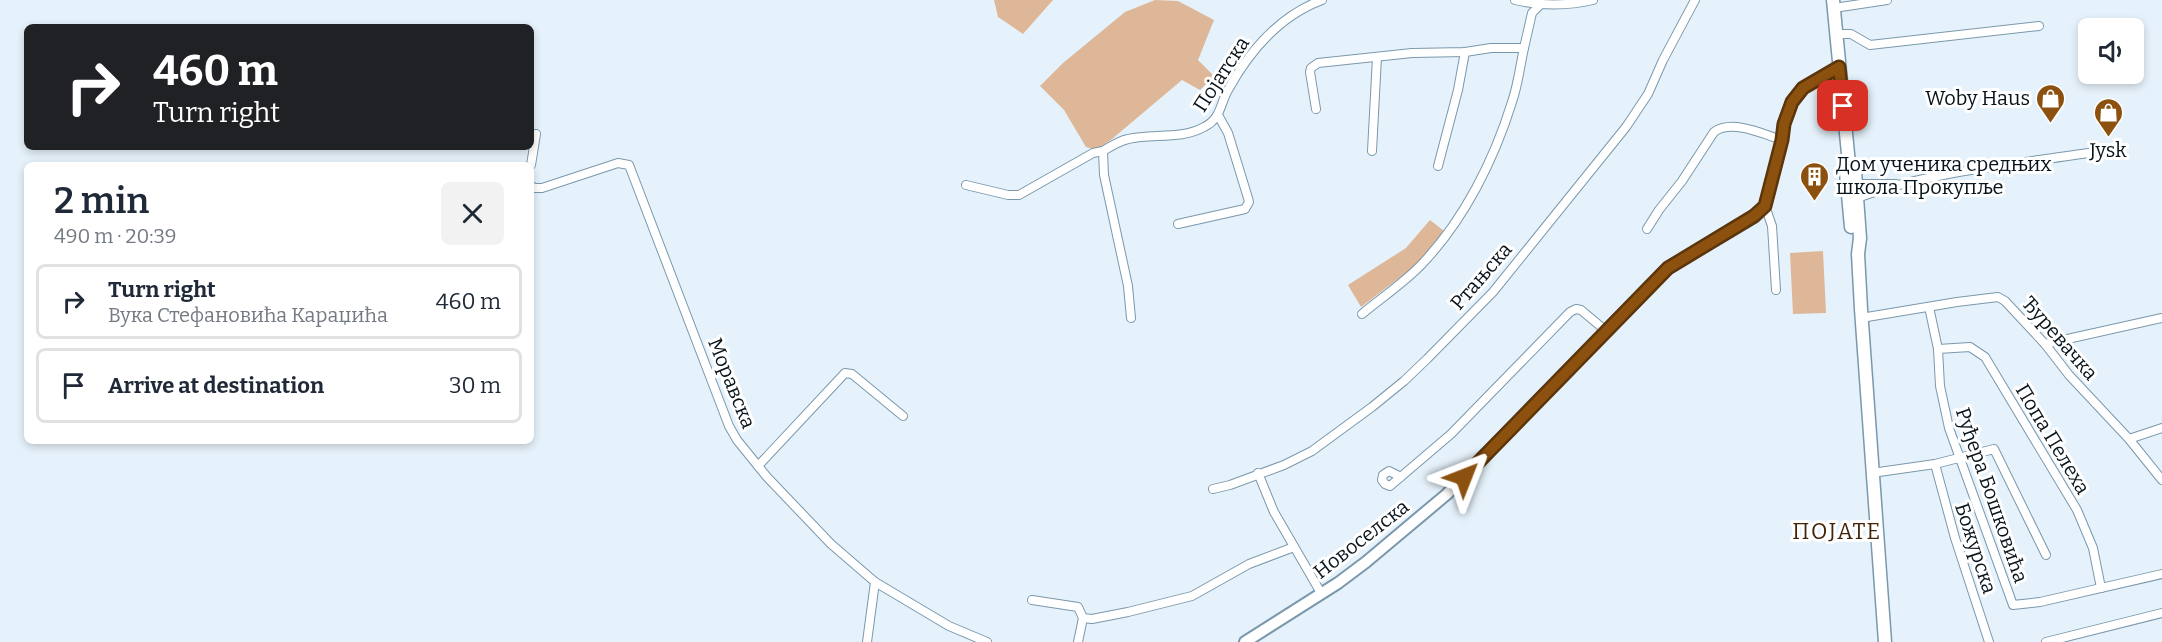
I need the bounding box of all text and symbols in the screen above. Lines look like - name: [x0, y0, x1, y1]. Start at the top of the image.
- map controls: [2078, 18, 2144, 84]
- button: sound: [2078, 18, 2144, 84]
- street label: Појатска: [1188, 32, 1254, 116]
- text: 460 m: [153, 46, 278, 96]
- icon: right: [54, 48, 132, 126]
- pin: [1817, 80, 1868, 131]
- shop icon: Woby Haus: [2035, 82, 2067, 124]
- place label: Woby Haus: [1925, 86, 2030, 110]
- icon: arrive: [1826, 89, 1859, 122]
- shop icon: Jysk: [2092, 96, 2124, 138]
- text: Turn right: [153, 97, 280, 129]
- place label: Jysk: [2088, 138, 2127, 162]
- place label: Дом ученика средњих школа Прокупље: [1836, 152, 2052, 199]
- building icon: Дом ученика средњих школа Прокупље: [1799, 160, 1831, 202]
- text: 2 min: [54, 179, 149, 223]
- button: close: [441, 182, 504, 245]
- text: 490 m · 20:39: [54, 224, 177, 248]
- street label: Ртањска: [1445, 237, 1517, 315]
- text: Turn right: [108, 276, 216, 303]
- icon: right: [57, 285, 90, 318]
- text: 460 m: [436, 288, 501, 315]
- street label: Ђуревачка: [2017, 291, 2103, 385]
- text: Вука Стефановића Караџића: [108, 303, 388, 327]
- street label: Моравска: [703, 334, 761, 432]
- icon: arrive: [57, 369, 90, 402]
- text: Arrive at destination: [108, 372, 324, 399]
- text: 30 m: [449, 372, 501, 399]
- street label: Попа Пелеха: [2011, 380, 2095, 498]
- street label: Руђера Бошковића: [1951, 404, 2033, 586]
- position arrow: [1432, 445, 1496, 509]
- street label: Новоселска: [1309, 494, 1413, 584]
- street label: Божурска: [1950, 500, 2002, 597]
- district label: ПОЈАТЕ: [1792, 518, 1882, 545]

